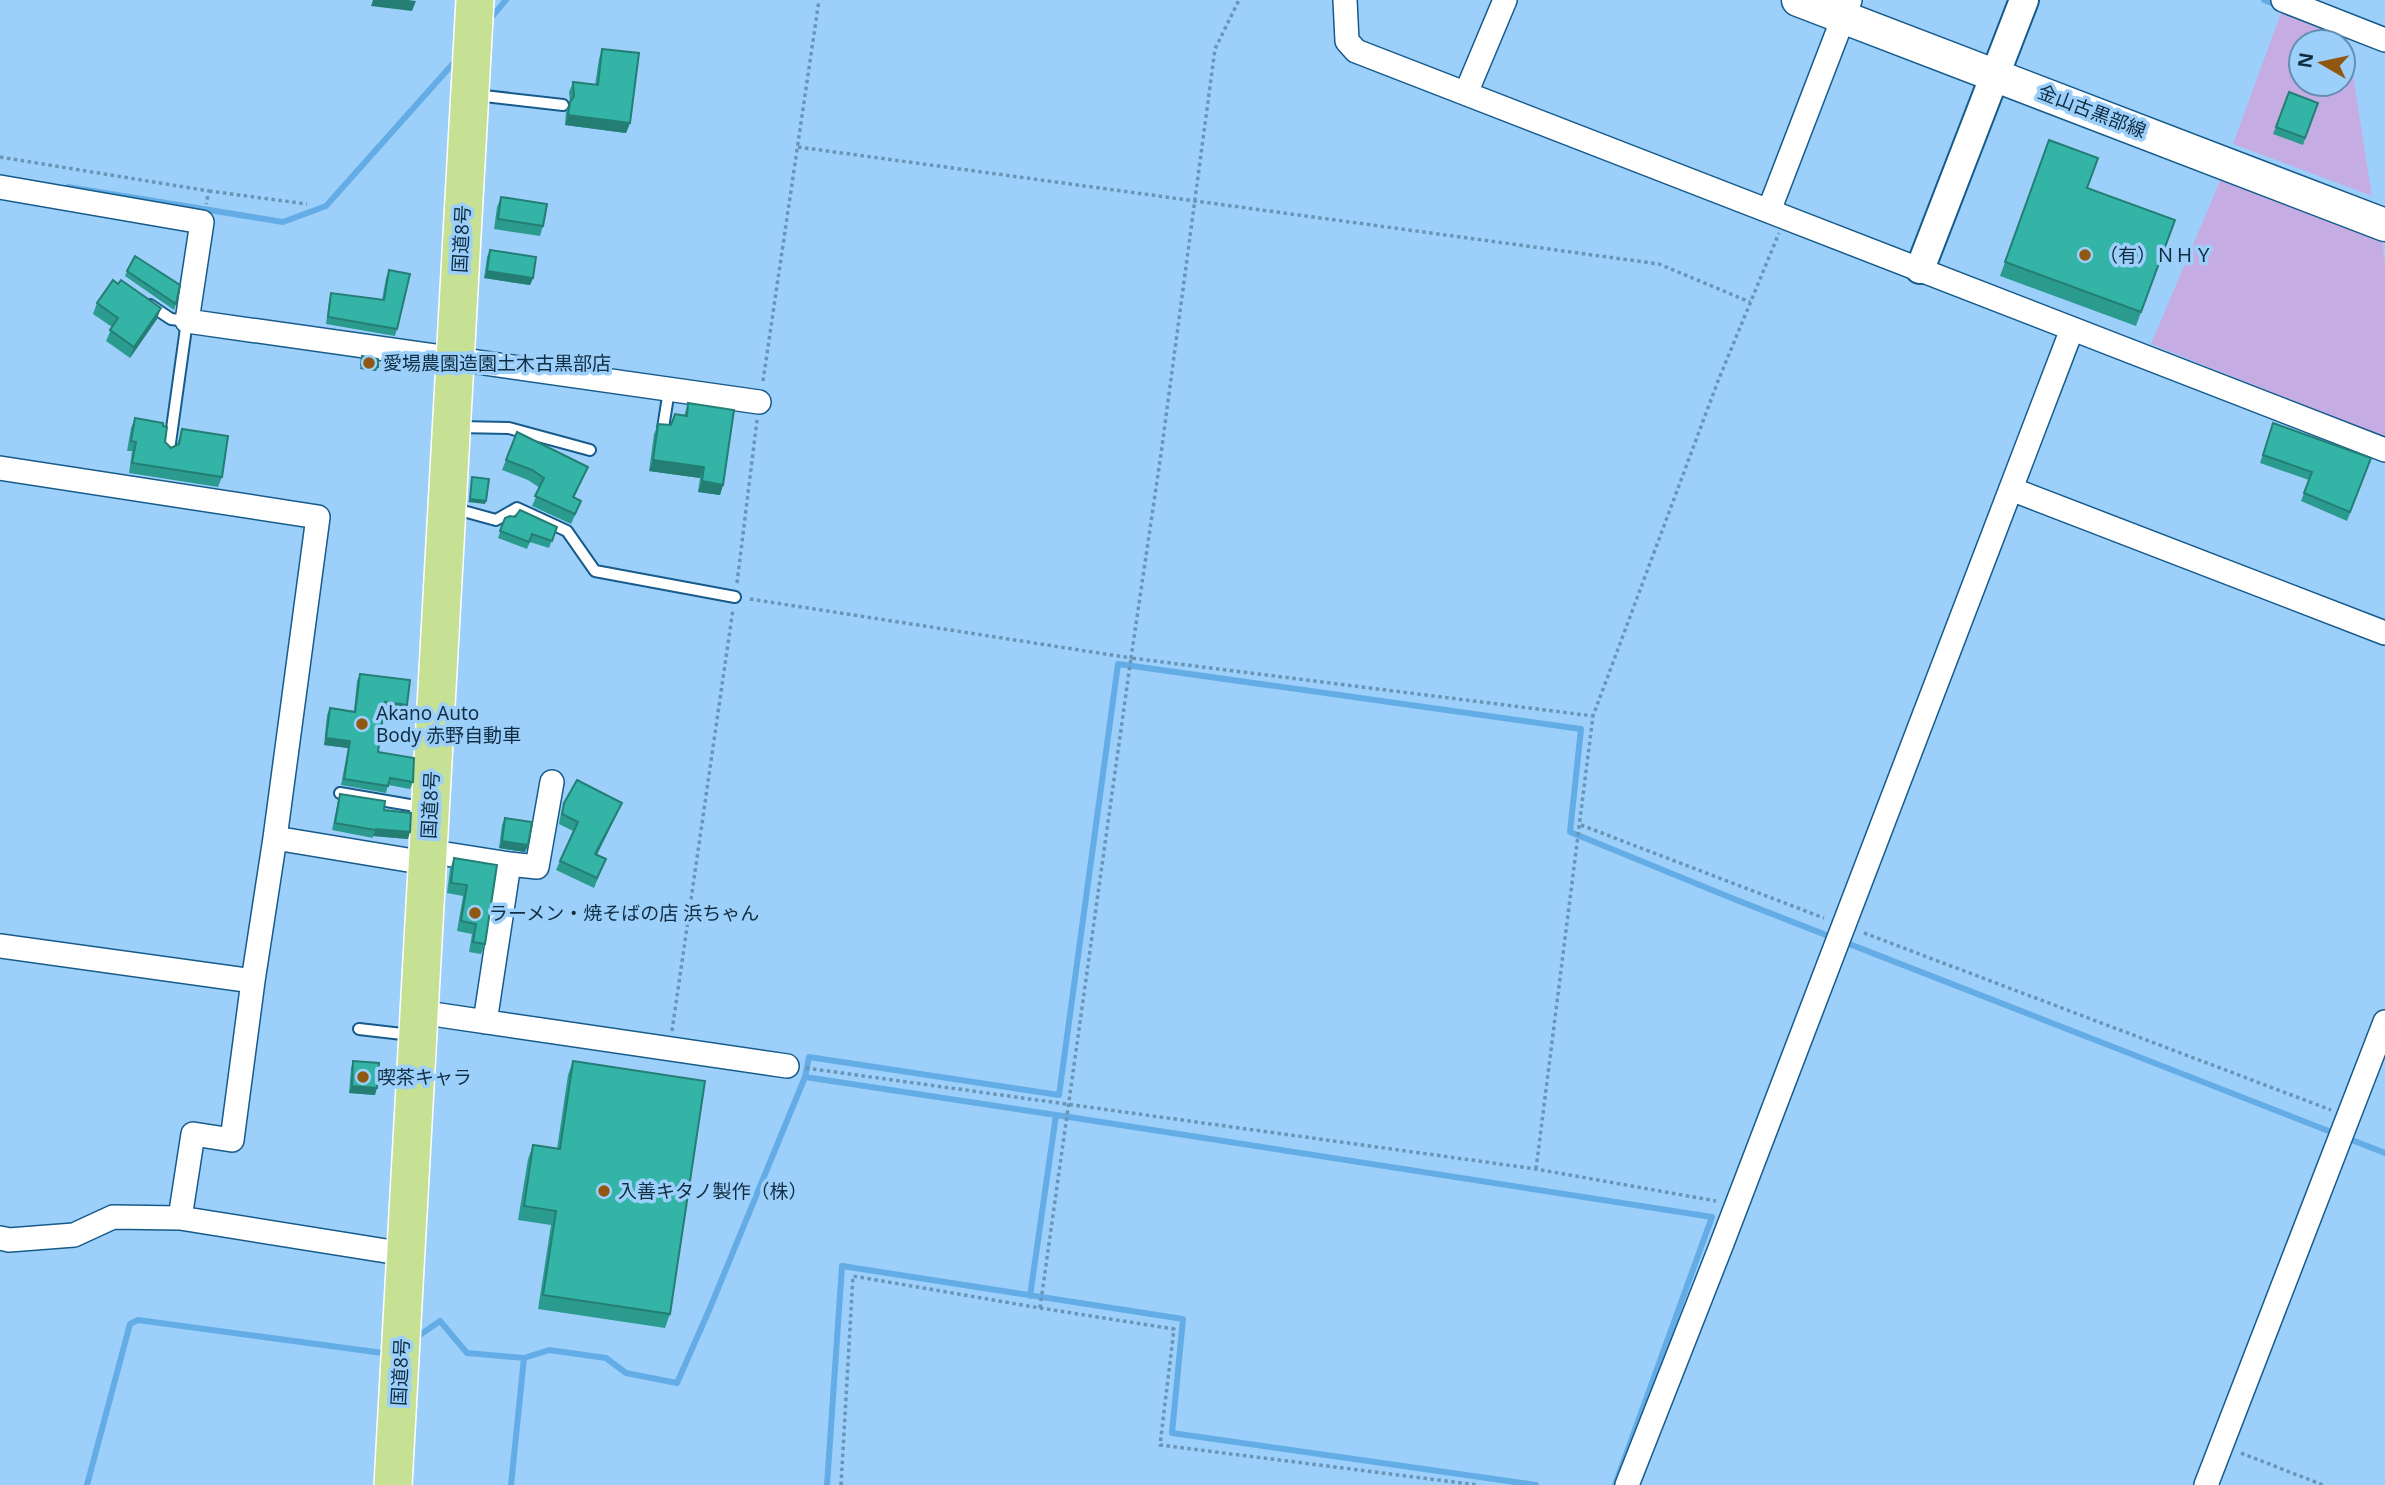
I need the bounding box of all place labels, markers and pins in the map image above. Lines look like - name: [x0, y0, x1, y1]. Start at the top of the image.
- place label: （有）ＮＨＹ: [2099, 242, 2213, 268]
- marker: （有）ＮＨＹ: [2077, 247, 2093, 263]
- place label: 愛場農園造園土木古黒部店: [383, 350, 611, 376]
- marker: 愛場農園造園土木古黒部店: [361, 355, 377, 371]
- place label: Akano Auto Body 赤野自動車: [376, 700, 521, 748]
- marker: Akano Auto Body 赤野自動車: [354, 716, 370, 732]
- place label: ラーメン・焼そばの店 浜ちゃん: [489, 900, 759, 926]
- marker: ラーメン・焼そばの店 浜ちゃん: [467, 905, 483, 921]
- place label: 喫茶キャラ: [377, 1064, 472, 1090]
- marker: 喫茶キャラ: [355, 1069, 371, 1085]
- place label: 入善キタノ製作（株）: [618, 1178, 807, 1204]
- marker: 入善キタノ製作（株）: [596, 1183, 612, 1199]

